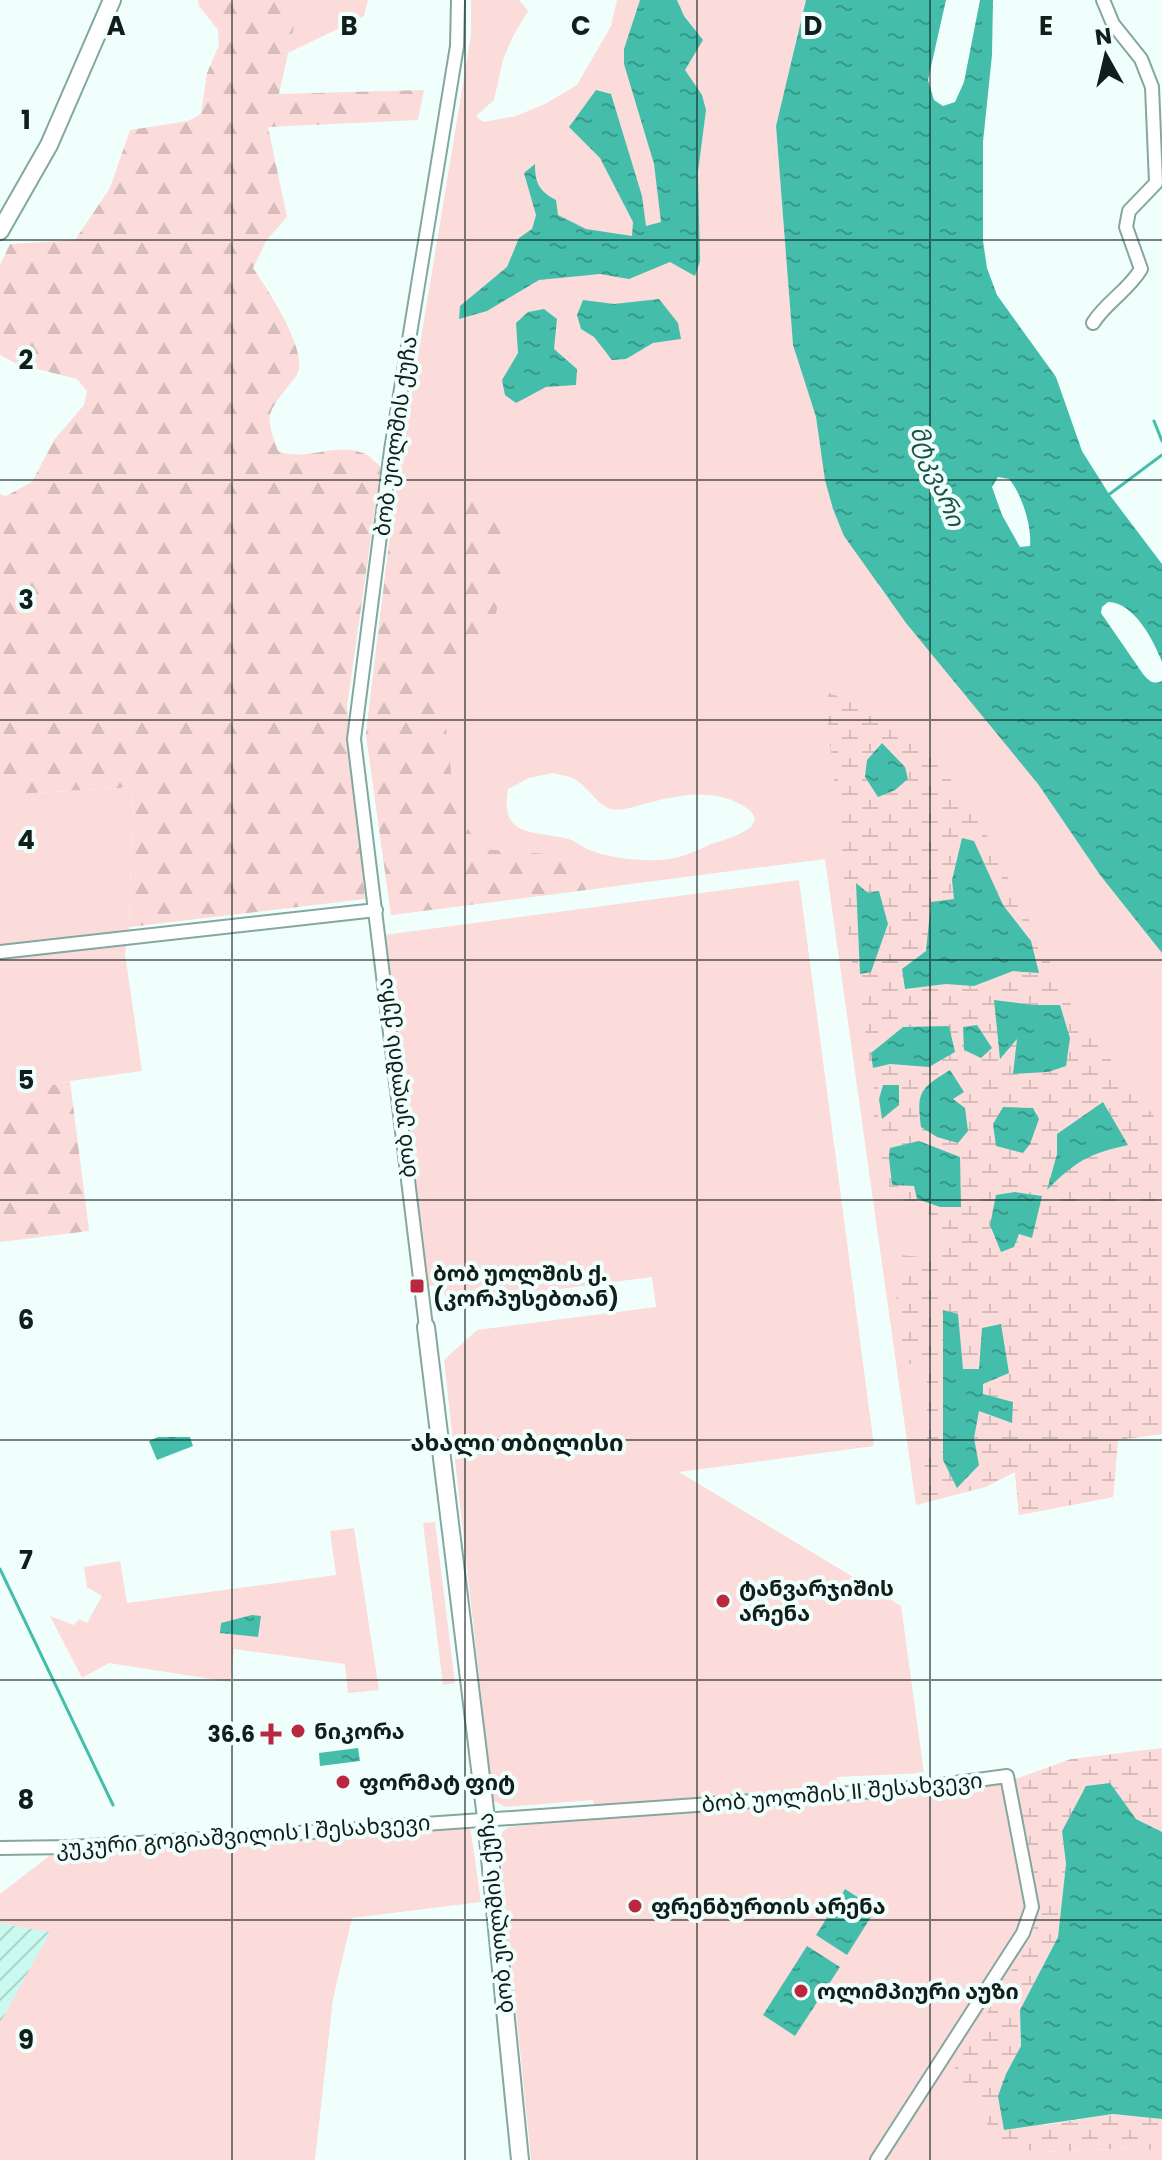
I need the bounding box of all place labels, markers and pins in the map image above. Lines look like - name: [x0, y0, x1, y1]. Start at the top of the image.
- place label: ბობ უოლშის ქ. (კორპუსებთან): [433, 1258, 619, 1314]
- marker: ბობ უოლშის ქ. (კორპუსებთან): [408, 1277, 426, 1295]
- place label: ტანვარჯიშის არენა: [739, 1573, 894, 1629]
- marker: ტანვარჯიშის არენა: [714, 1592, 732, 1610]
- place label: ნიკორა: [314, 1716, 405, 1747]
- place label: 36.6: [207, 1719, 255, 1750]
- marker: ნიკორა: [289, 1722, 307, 1740]
- marker: 36.6: [262, 1725, 280, 1743]
- place label: ფორმატ ფიტ: [359, 1767, 515, 1798]
- marker: ფორმატ ფიტ: [334, 1773, 352, 1791]
- place label: ფრენბურთის არენა: [651, 1891, 886, 1922]
- marker: ფრენბურთის არენა: [626, 1897, 644, 1915]
- place label: ოლიმპიური აუზი: [817, 1976, 1019, 2007]
- marker: ოლიმპიური აუზი: [792, 1982, 810, 2000]

